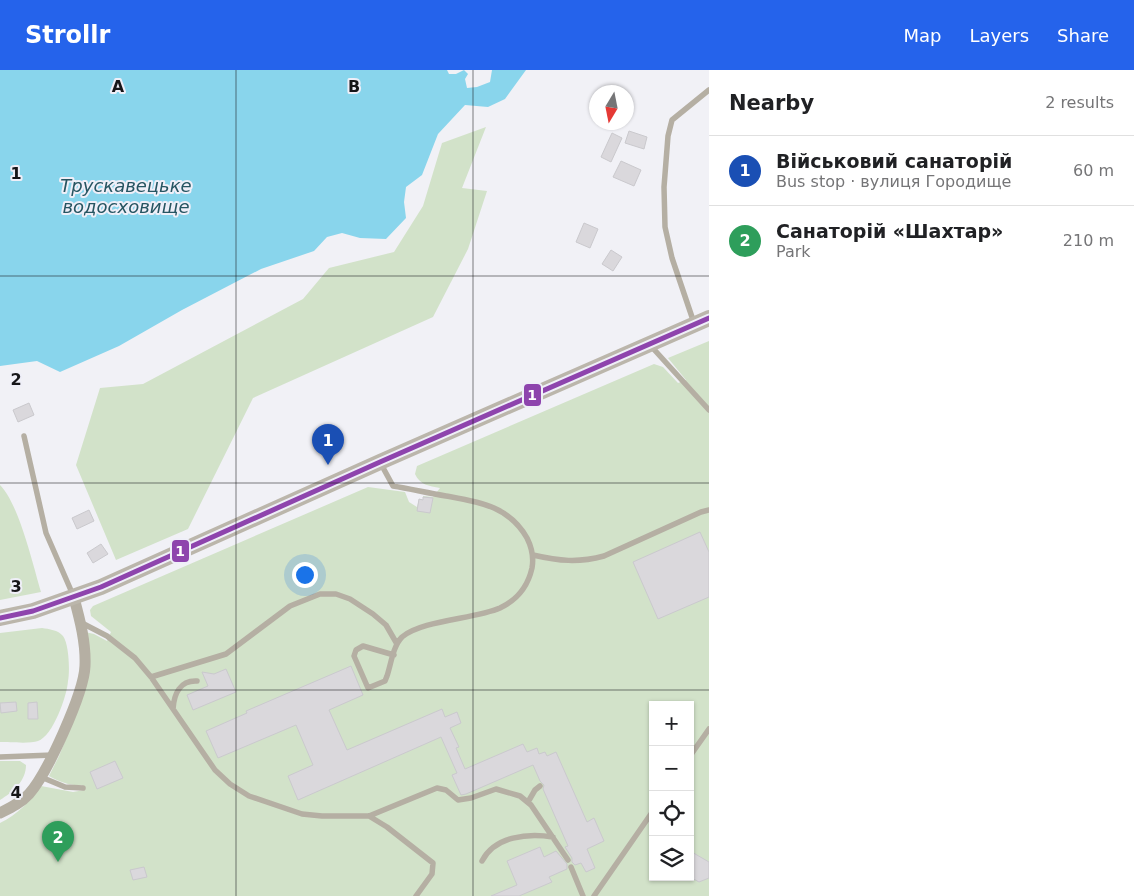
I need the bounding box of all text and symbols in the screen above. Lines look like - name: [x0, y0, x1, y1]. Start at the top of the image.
- text: Strollr: [25, 21, 110, 49]
- text: Map: [903, 25, 941, 46]
- text: Layers: [969, 25, 1029, 46]
- text: Share: [1057, 25, 1109, 46]
- text: A: [112, 77, 125, 96]
- text: B: [348, 77, 360, 96]
- north arrow: [589, 85, 634, 130]
- text: Nearby: [729, 91, 814, 115]
- text: 2 results: [1045, 93, 1114, 112]
- text: Військовий санаторій: [776, 150, 1012, 172]
- text: 1: [739, 161, 751, 180]
- text: 60 m: [1073, 161, 1114, 180]
- text: 1: [10, 164, 22, 183]
- text: Bus stop · вулиця Городище: [776, 172, 1011, 191]
- water label: Трускавецьке водосховище: [60, 175, 192, 217]
- text: Санаторій «Шахтар»: [776, 220, 1003, 242]
- text: 2: [739, 231, 751, 250]
- text: 210 m: [1063, 231, 1114, 250]
- text: Park: [776, 242, 811, 261]
- text: 2: [10, 370, 22, 389]
- line badge: 1: [523, 383, 542, 407]
- text: 1: [527, 387, 537, 403]
- pin: 1: [312, 424, 344, 465]
- line badge: 1: [171, 539, 190, 563]
- text: 1: [175, 543, 185, 559]
- your location: [292, 562, 318, 588]
- text: 3: [10, 577, 22, 596]
- map controls: [649, 701, 694, 881]
- button: +: [649, 701, 694, 746]
- button: −: [649, 746, 694, 791]
- text: 4: [10, 783, 22, 802]
- button: locate: [649, 791, 694, 836]
- pin: 2: [42, 821, 74, 862]
- button: layers: [649, 836, 694, 881]

